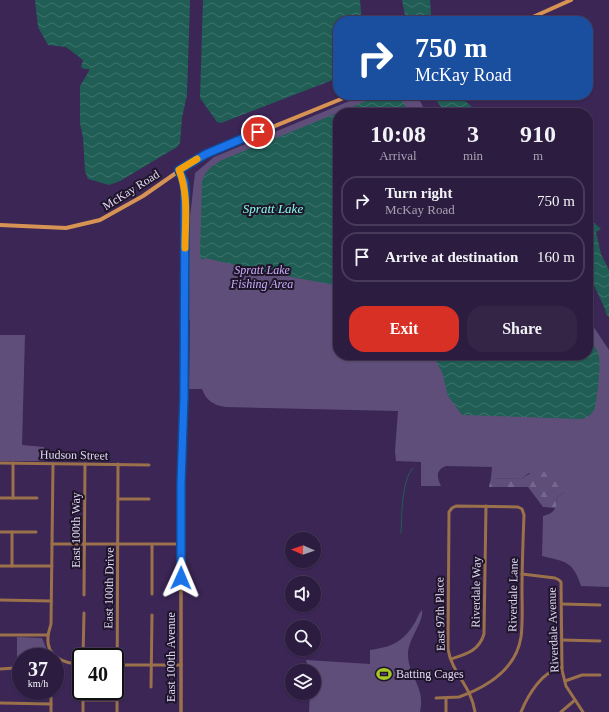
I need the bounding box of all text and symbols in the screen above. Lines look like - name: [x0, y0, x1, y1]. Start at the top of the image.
- icon: right: [349, 32, 401, 84]
- text: 750 m: [415, 32, 487, 63]
- text: McKay Road: [415, 65, 511, 85]
- pin: [241, 115, 275, 149]
- icon: arrive: [247, 121, 269, 143]
- text: 10:08: [370, 121, 426, 147]
- text: 3: [467, 121, 479, 147]
- text: 910: [520, 121, 556, 147]
- text: Arrival: [379, 148, 417, 163]
- text: min: [463, 148, 483, 163]
- text: m: [533, 148, 543, 163]
- street label: McKay Road: [100, 167, 162, 213]
- text: Turn right: [385, 185, 452, 201]
- icon: right: [351, 190, 373, 212]
- text: 750 m: [537, 193, 575, 209]
- water label: Spratt Lake: [243, 201, 303, 216]
- text: McKay Road: [385, 202, 455, 217]
- icon: arrive: [351, 246, 373, 268]
- text: Arrive at destination: [385, 249, 518, 265]
- text: 160 m: [537, 249, 575, 265]
- park label: Spratt Lake Fishing Area: [230, 263, 293, 291]
- button: Exit: [349, 306, 459, 352]
- button: Share: [467, 306, 577, 352]
- street label: Hudson Street: [40, 447, 109, 463]
- street label: East 100th Way: [69, 492, 83, 568]
- north arrow: [285, 532, 321, 568]
- map controls: [285, 532, 321, 700]
- street label: East 100th Drive: [101, 547, 117, 629]
- street label: Riverdale Way: [468, 556, 484, 628]
- position arrow: [160, 557, 202, 599]
- street label: Riverdale Lane: [505, 558, 521, 632]
- button: sound: [285, 576, 321, 612]
- street label: East 97th Place: [432, 577, 448, 651]
- street label: Riverdale Avenue: [545, 587, 561, 673]
- street label: East 100th Avenue: [164, 612, 178, 702]
- button: search: [285, 620, 321, 656]
- speed limit sign: 40: [72, 648, 124, 700]
- text: 37: [28, 658, 48, 680]
- button: layers: [285, 664, 321, 700]
- sports icon: Batting Cages: [375, 665, 393, 683]
- place label: Batting Cages: [396, 667, 464, 681]
- text: km/h: [28, 678, 48, 689]

